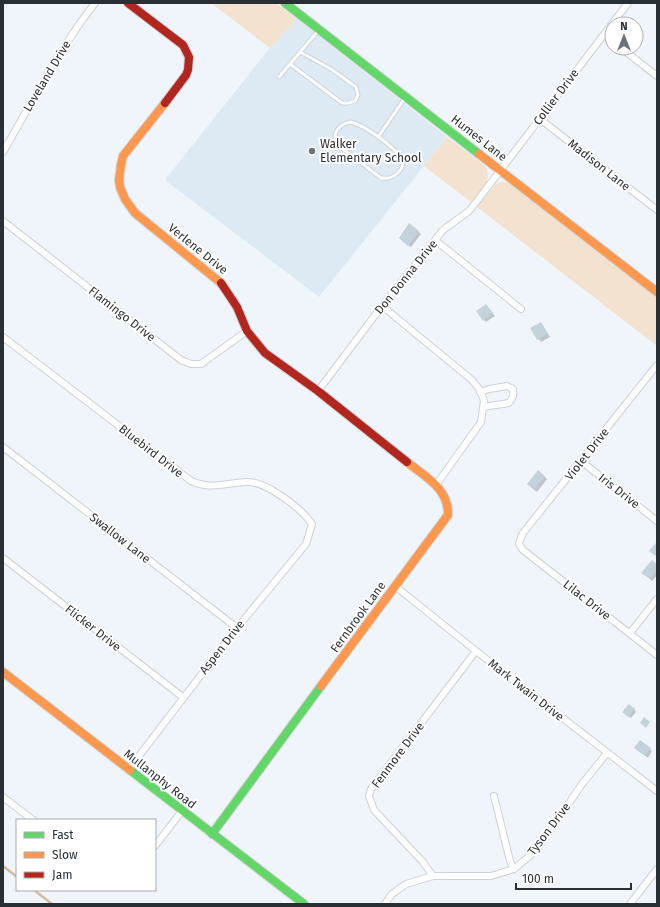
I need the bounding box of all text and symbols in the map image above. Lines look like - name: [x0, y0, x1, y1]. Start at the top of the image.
- north arrow: [604, 16, 644, 56]
- text: N: [620, 20, 628, 33]
- street label: Loveland Drive: [20, 38, 74, 114]
- street label: Collier Drive: [530, 66, 582, 128]
- street label: Humes Lane: [448, 112, 510, 164]
- street label: Madison Lane: [565, 136, 633, 194]
- place label: Walker Elementary School: [320, 137, 422, 165]
- marker: Walker Elementary School: [307, 146, 317, 156]
- street label: Verlene Drive: [165, 221, 231, 277]
- street label: Don Donna Drive: [372, 237, 440, 317]
- street label: Flamingo Drive: [86, 284, 158, 344]
- street label: Bluebird Drive: [116, 422, 186, 480]
- street label: Violet Drive: [562, 425, 612, 483]
- street label: Iris Drive: [596, 471, 642, 511]
- street label: Swallow Lane: [87, 510, 153, 566]
- street label: Lilac Drive: [560, 577, 614, 623]
- street label: Fernbrook Lane: [328, 579, 388, 655]
- street label: Flicker Drive: [62, 602, 124, 654]
- street label: Aspen Drive: [197, 617, 247, 677]
- street label: Mark Twain Drive: [485, 656, 567, 724]
- street label: Fenmore Drive: [369, 719, 427, 791]
- street label: Mullanphy Road: [121, 746, 199, 812]
- street label: Tyson Drive: [525, 800, 573, 858]
- legend: [16, 819, 156, 891]
- text: Fast: [52, 828, 74, 842]
- text: Slow: [52, 848, 78, 862]
- scale bar: [516, 865, 631, 891]
- text: Jam: [52, 868, 72, 882]
- text: 100 m: [522, 872, 554, 886]

